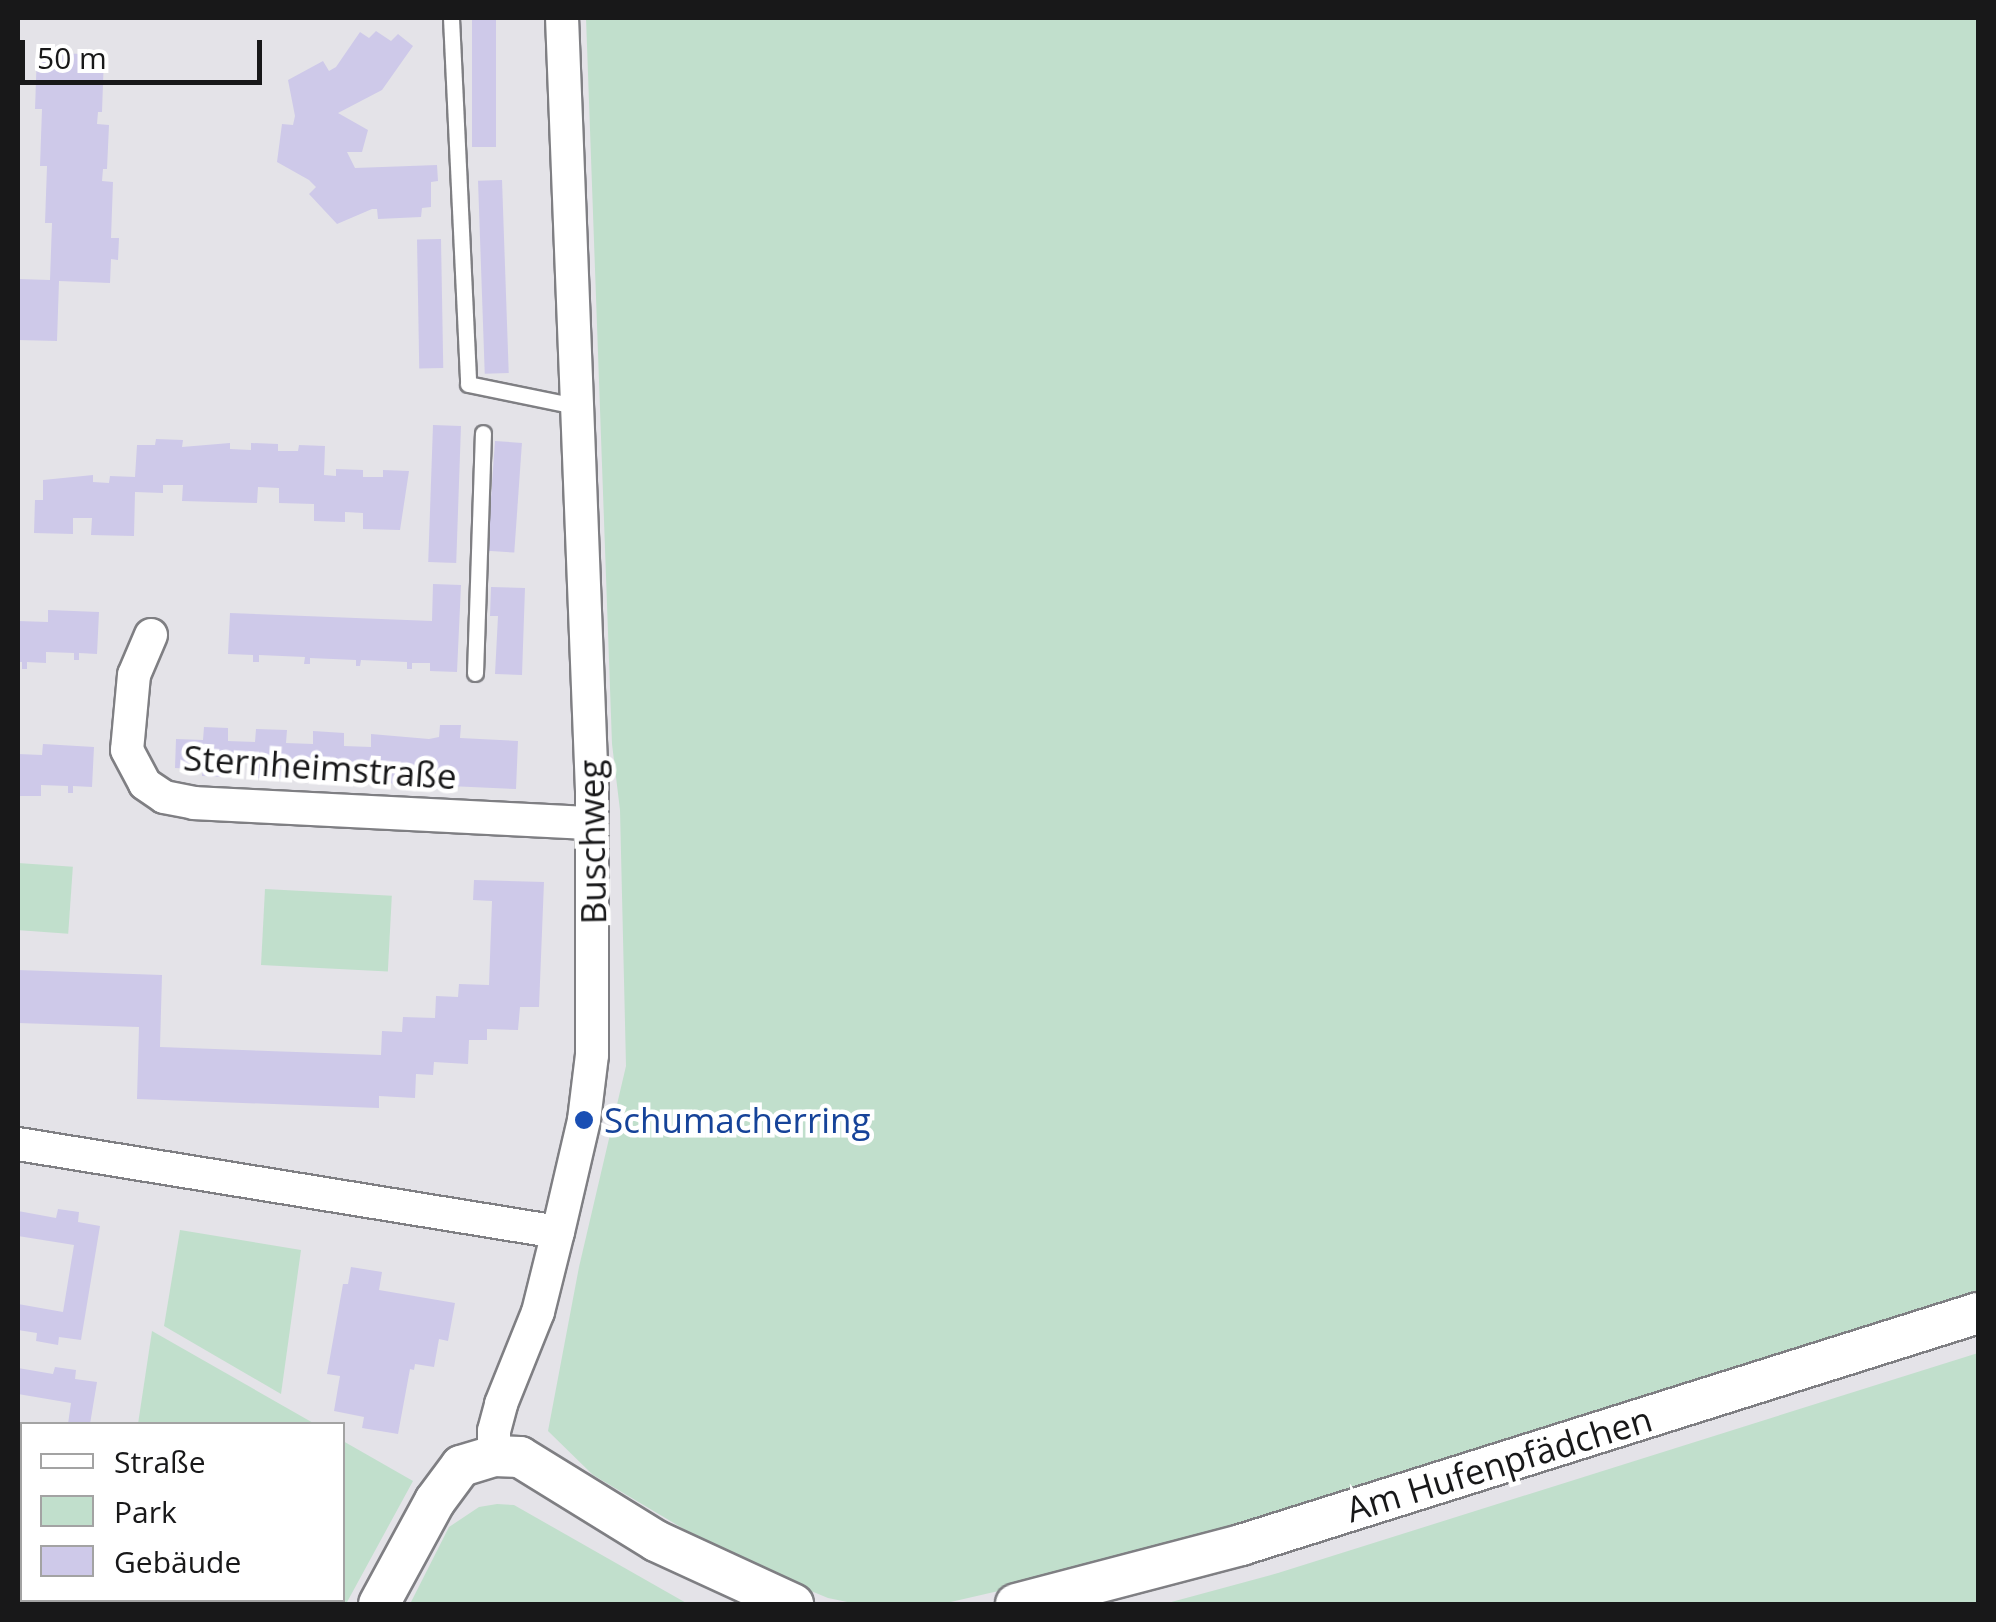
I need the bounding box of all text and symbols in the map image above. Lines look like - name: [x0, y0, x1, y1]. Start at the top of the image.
- scale bar: [25, 20, 268, 82]
- text: 50 m: [37, 37, 107, 78]
- street label: Sternheimstraße: [182, 737, 458, 797]
- street label: Buschweg: [570, 759, 614, 925]
- place label: Schumacherring: [604, 1099, 871, 1141]
- marker: Schumacherring: [573, 1109, 595, 1131]
- street label: Am Hufenpfädchen: [1341, 1398, 1657, 1530]
- legend: [20, 1422, 345, 1602]
- text: Straße: [114, 1441, 206, 1482]
- text: Park: [114, 1491, 177, 1532]
- text: Gebäude: [114, 1541, 241, 1582]

